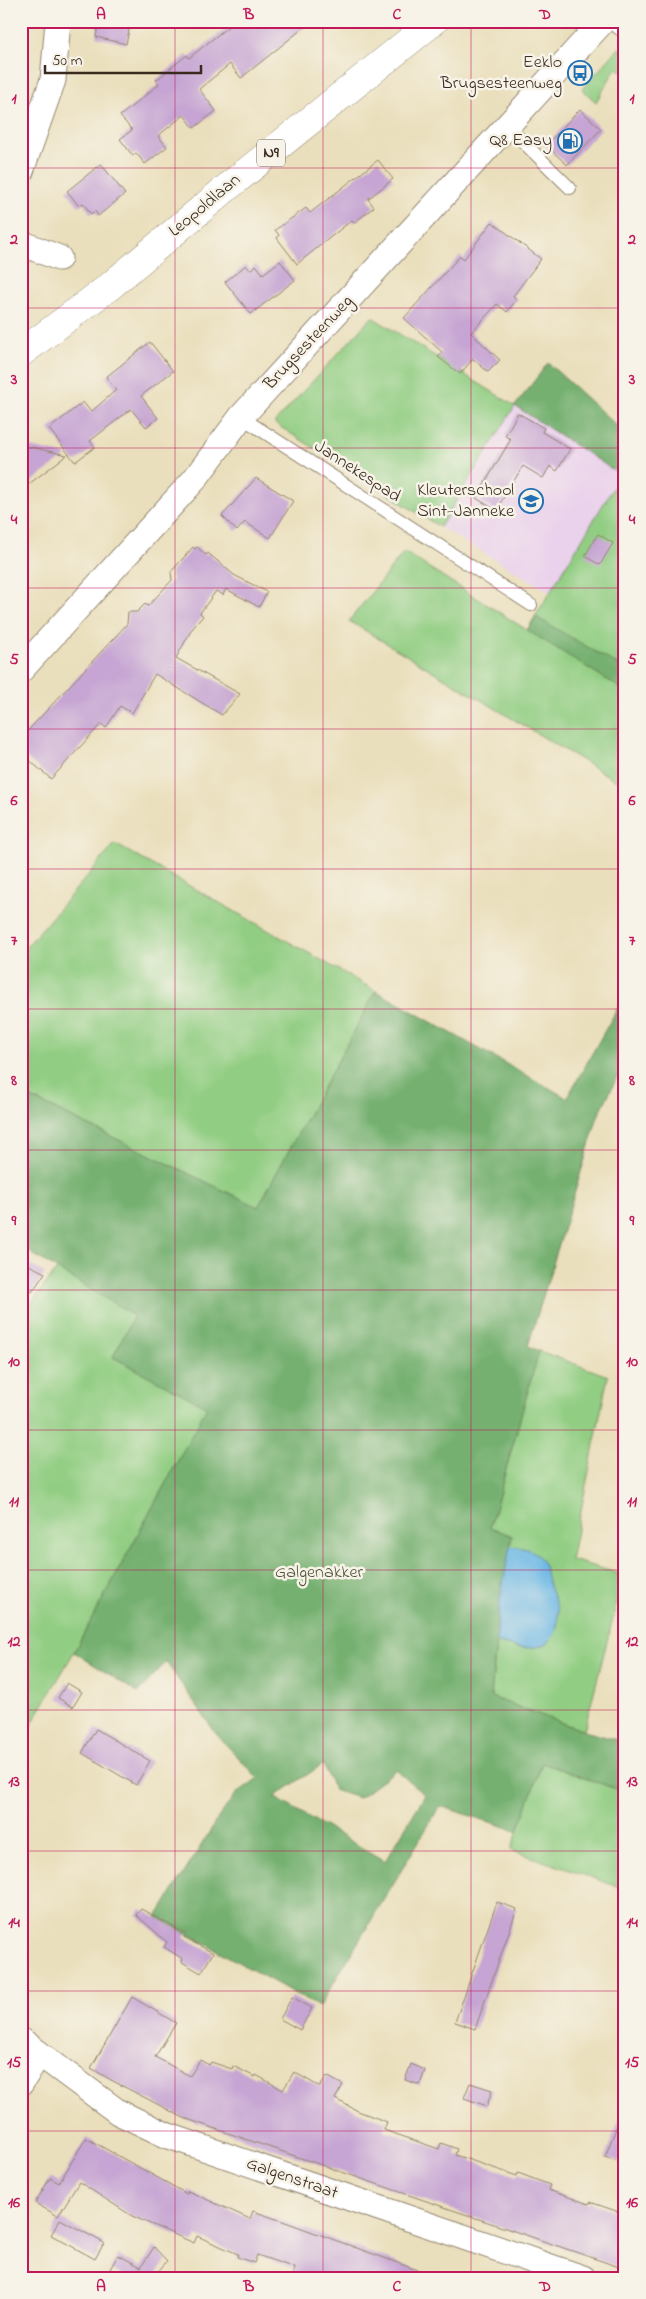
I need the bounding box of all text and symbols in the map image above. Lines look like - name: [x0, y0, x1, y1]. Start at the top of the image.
- text: A: [96, 3, 106, 27]
- text: B: [243, 3, 255, 27]
- text: C: [393, 3, 402, 27]
- text: D: [538, 3, 551, 27]
- scale bar: [45, 42, 201, 74]
- text: 50 m: [52, 50, 83, 72]
- place label: Eeklo Brugsesteenweg: [440, 50, 562, 98]
- bus stop icon: Eeklo Brugsesteenweg: [567, 60, 593, 86]
- text: 1: [11, 87, 17, 111]
- text: 1: [629, 87, 635, 111]
- place label: Q8 Easy: [489, 128, 552, 154]
- fuel station icon: Q8 Easy: [557, 128, 583, 154]
- road number: N9: [257, 140, 285, 167]
- street label: Leopoldlaan: [163, 168, 247, 244]
- text: 2: [9, 228, 18, 252]
- text: 2: [627, 228, 636, 252]
- street label: Brugsesteenweg: [257, 290, 361, 398]
- text: 3: [10, 368, 18, 392]
- text: 3: [628, 368, 636, 392]
- street label: Jannekespad: [308, 434, 406, 510]
- place label: Kleuterschool Sint-Janneke: [417, 478, 515, 525]
- school or university icon: Kleuterschool Sint-Janneke: [518, 488, 544, 514]
- text: 4: [10, 508, 18, 532]
- text: 4: [628, 508, 636, 532]
- text: 5: [9, 648, 19, 672]
- text: 5: [627, 648, 637, 672]
- text: 6: [9, 789, 18, 813]
- text: 6: [627, 789, 636, 813]
- text: 7: [11, 929, 18, 953]
- text: 7: [629, 929, 636, 953]
- text: 8: [10, 1069, 17, 1093]
- text: 8: [628, 1069, 635, 1093]
- text: 9: [11, 1209, 17, 1233]
- text: 9: [629, 1209, 635, 1233]
- text: 10: [8, 1350, 20, 1374]
- text: 10: [626, 1350, 638, 1374]
- text: 11: [9, 1490, 20, 1514]
- text: 11: [627, 1490, 638, 1514]
- park label: Galgenakker: [275, 1560, 364, 1587]
- text: 12: [7, 1630, 21, 1654]
- text: 12: [625, 1630, 639, 1654]
- text: 13: [8, 1770, 20, 1794]
- text: 13: [626, 1770, 638, 1794]
- text: 14: [8, 1911, 20, 1935]
- text: 14: [626, 1911, 638, 1935]
- text: 15: [7, 2051, 22, 2075]
- text: 15: [625, 2051, 640, 2075]
- street label: Galgenstraat: [242, 2151, 341, 2208]
- text: 16: [8, 2191, 21, 2215]
- text: 16: [626, 2191, 639, 2215]
- text: A: [96, 2275, 106, 2299]
- text: B: [243, 2275, 255, 2299]
- text: C: [393, 2275, 402, 2299]
- text: D: [538, 2275, 551, 2299]

